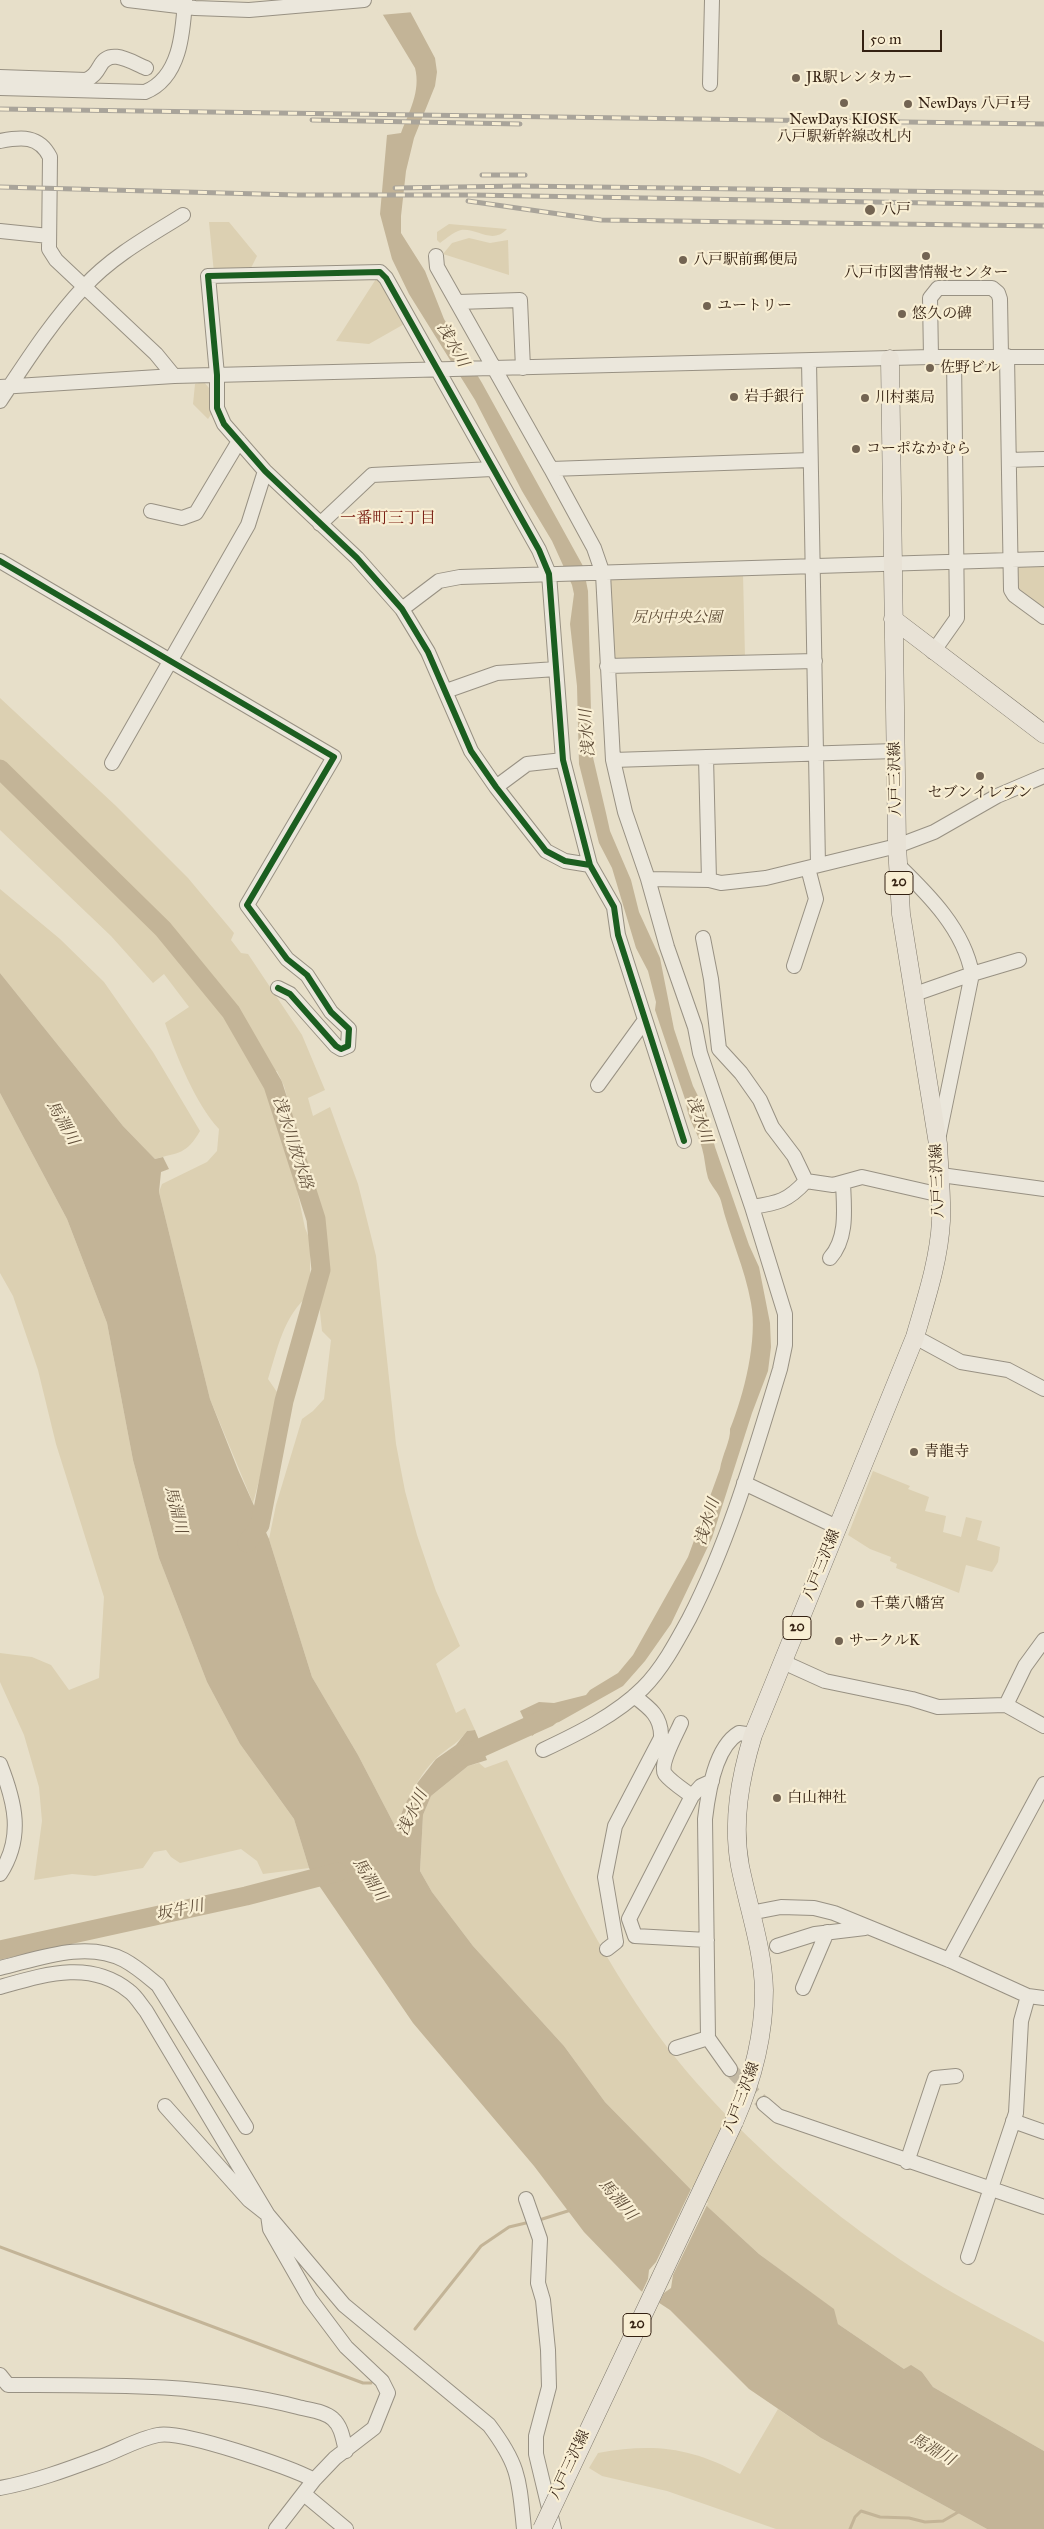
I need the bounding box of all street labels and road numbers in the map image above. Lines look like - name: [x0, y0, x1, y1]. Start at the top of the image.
- street label: 八戸三沢線: [886, 741, 906, 817]
- road number: 20: [885, 871, 913, 894]
- street label: 八戸三沢線: [928, 1143, 948, 1219]
- street label: 八戸三沢線: [800, 1527, 844, 1603]
- road number: 20: [783, 1616, 811, 1640]
- street label: 八戸三沢線: [720, 2060, 764, 2136]
- road number: 20: [623, 2314, 651, 2336]
- street label: 八戸三沢線: [546, 2427, 594, 2503]

